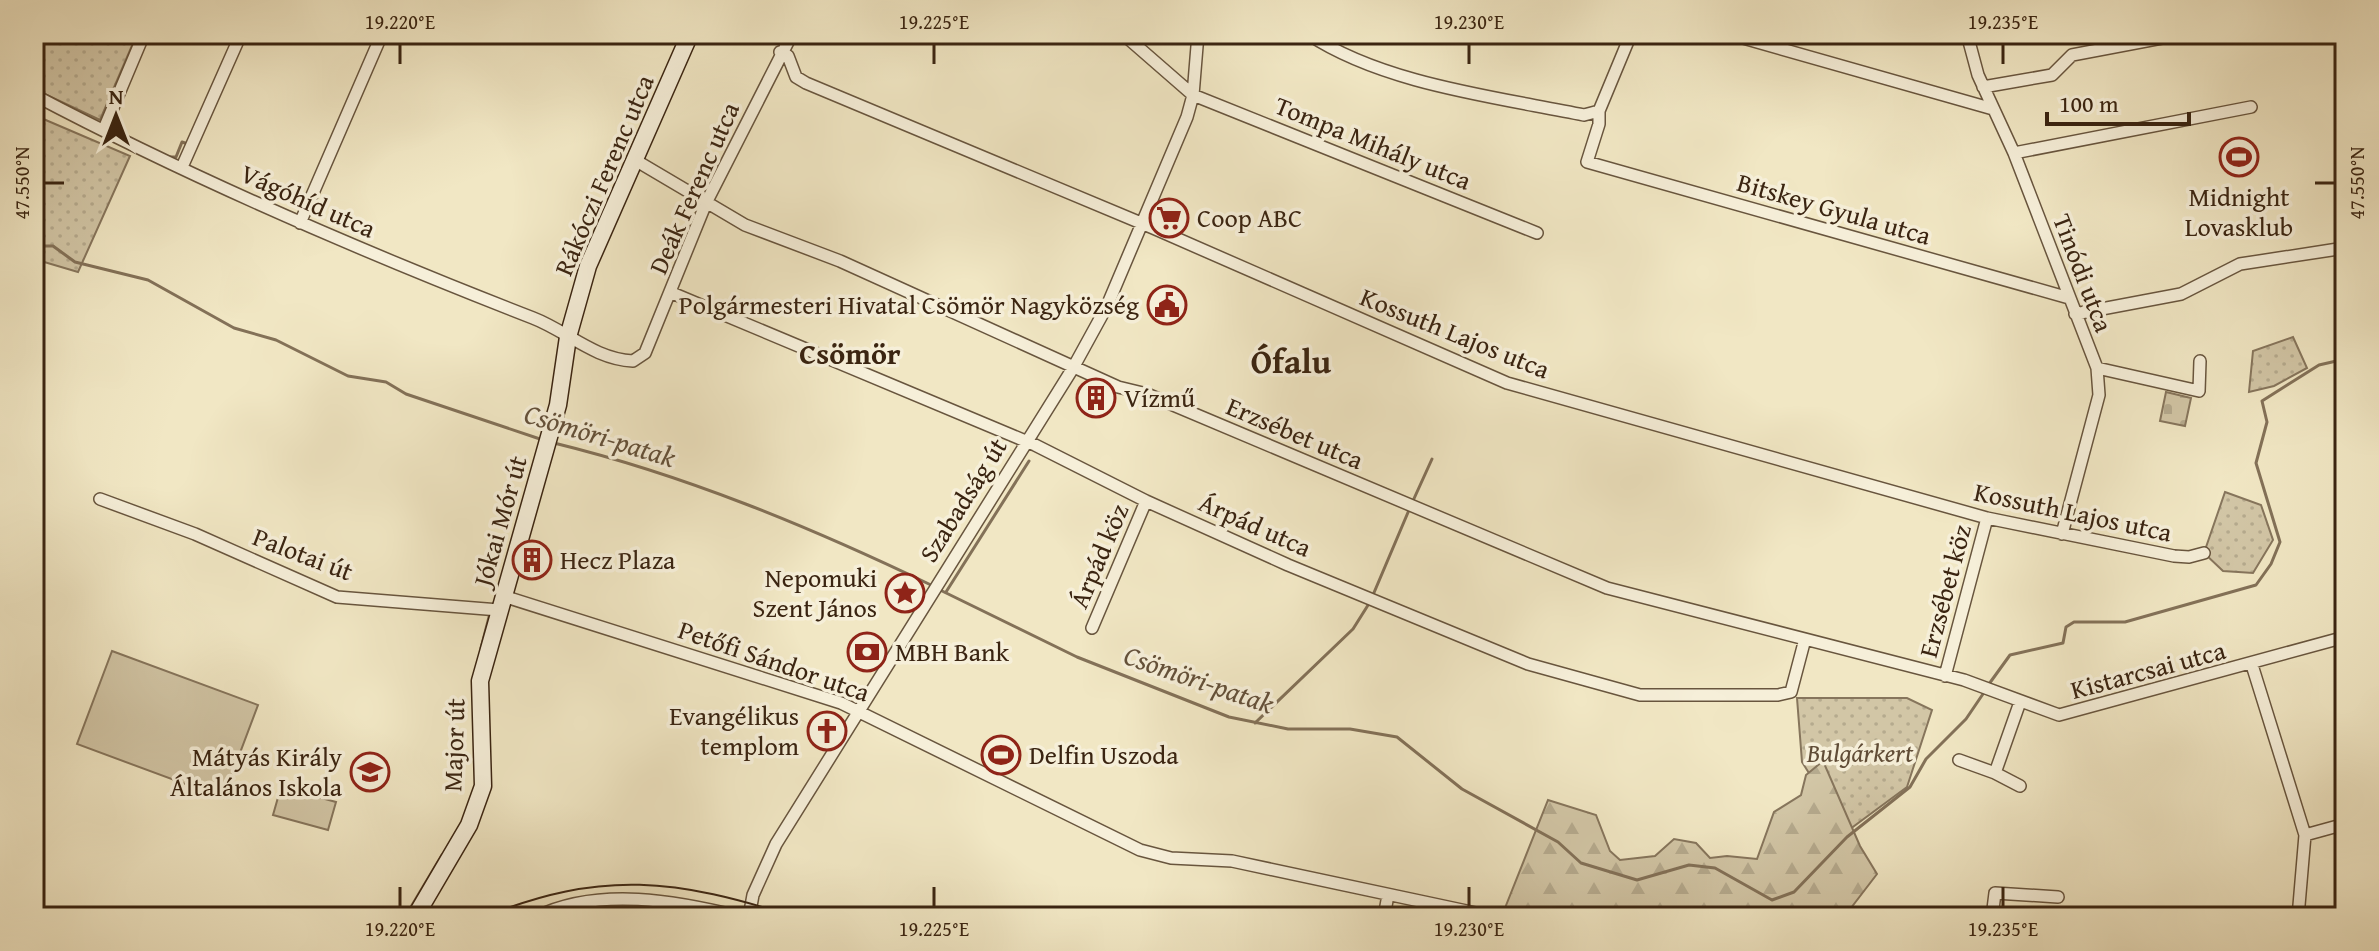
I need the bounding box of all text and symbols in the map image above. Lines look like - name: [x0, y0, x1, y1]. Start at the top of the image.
- text: 19.220°E: [365, 7, 435, 36]
- text: 19.225°E: [899, 7, 969, 36]
- text: 19.230°E: [1434, 7, 1504, 36]
- text: 19.235°E: [1968, 7, 2038, 36]
- street label: Rákóczi Ferenc utca: [544, 68, 664, 281]
- north arrow: [76, 76, 156, 156]
- scale bar: [2047, 76, 2189, 126]
- text: N: [109, 80, 124, 112]
- street label: Tompa Mihály utca: [1269, 85, 1478, 200]
- text: 100 m: [2059, 86, 2119, 121]
- street label: Deák Ferenc utca: [638, 95, 749, 280]
- sports icon: Midnight Lovasklub: [2218, 136, 2260, 178]
- text: 47.550°N: [7, 146, 36, 220]
- text: 47.550°N: [2342, 146, 2371, 220]
- street label: Vágóhíd utca: [234, 153, 383, 248]
- street label: Bitskey Gyula utca: [1733, 162, 1936, 255]
- place label: Midnight Lovasklub: [2185, 177, 2293, 246]
- supermarket icon: Coop ABC: [1148, 197, 1190, 239]
- place label: Coop ABC: [1197, 198, 1302, 237]
- street label: Tinódi utca: [2043, 208, 2124, 338]
- street label: Kossuth Lajos utca: [1355, 277, 1556, 389]
- public building icon: Polgármesteri Hivatal Csömör Nagyközség: [1146, 284, 1188, 326]
- place label: Polgármesteri Hivatal Csömör Nagyközség: [679, 285, 1139, 324]
- district label: Csömör: [799, 331, 901, 375]
- district label: Ófalu: [1251, 336, 1332, 385]
- building icon: Vízmű: [1075, 377, 1117, 419]
- place label: Vízmű: [1124, 378, 1195, 417]
- street label: Erzsébet utca: [1221, 386, 1370, 479]
- water label: Csömöri-patak: [520, 392, 681, 477]
- street label: Szabadság út: [909, 430, 1016, 570]
- street label: Jókai Mór út: [461, 451, 537, 594]
- street label: Kossuth Lajos utca: [1971, 472, 2176, 552]
- street label: Árpád utca: [1193, 482, 1318, 567]
- street label: Árpád köz: [1059, 497, 1138, 614]
- street label: Palotai út: [247, 517, 359, 590]
- street label: Erzsébet köz: [1908, 520, 1981, 662]
- building icon: Hecz Plaza: [511, 539, 553, 581]
- place label: Hecz Plaza: [560, 540, 676, 579]
- place label: Nepomuki Szent János: [753, 558, 877, 627]
- place icon: Nepomuki Szent János: [884, 572, 926, 614]
- street label: Petőfi Sándor utca: [673, 609, 876, 712]
- street label: Kistarcsai utca: [2066, 630, 2230, 709]
- bank icon: MBH Bank: [846, 631, 888, 673]
- place label: MBH Bank: [895, 632, 1010, 671]
- water label: Csömöri-patak: [1119, 634, 1280, 723]
- place label: Evangélikus templom: [669, 696, 799, 765]
- street label: Major út: [432, 698, 475, 792]
- church icon: Evangélikus templom: [806, 710, 848, 752]
- park label: Bulgárkert: [1806, 733, 1914, 772]
- sports icon: Delfin Uszoda: [980, 734, 1022, 776]
- place label: Delfin Uszoda: [1029, 735, 1179, 774]
- place label: Mátyás Király Általános Iskola: [170, 737, 343, 806]
- school or university icon: Mátyás Király Általános Iskola: [349, 751, 391, 793]
- text: 19.220°E: [365, 914, 435, 943]
- text: 19.225°E: [899, 914, 969, 943]
- text: 19.230°E: [1434, 914, 1504, 943]
- text: 19.235°E: [1968, 914, 2038, 943]

